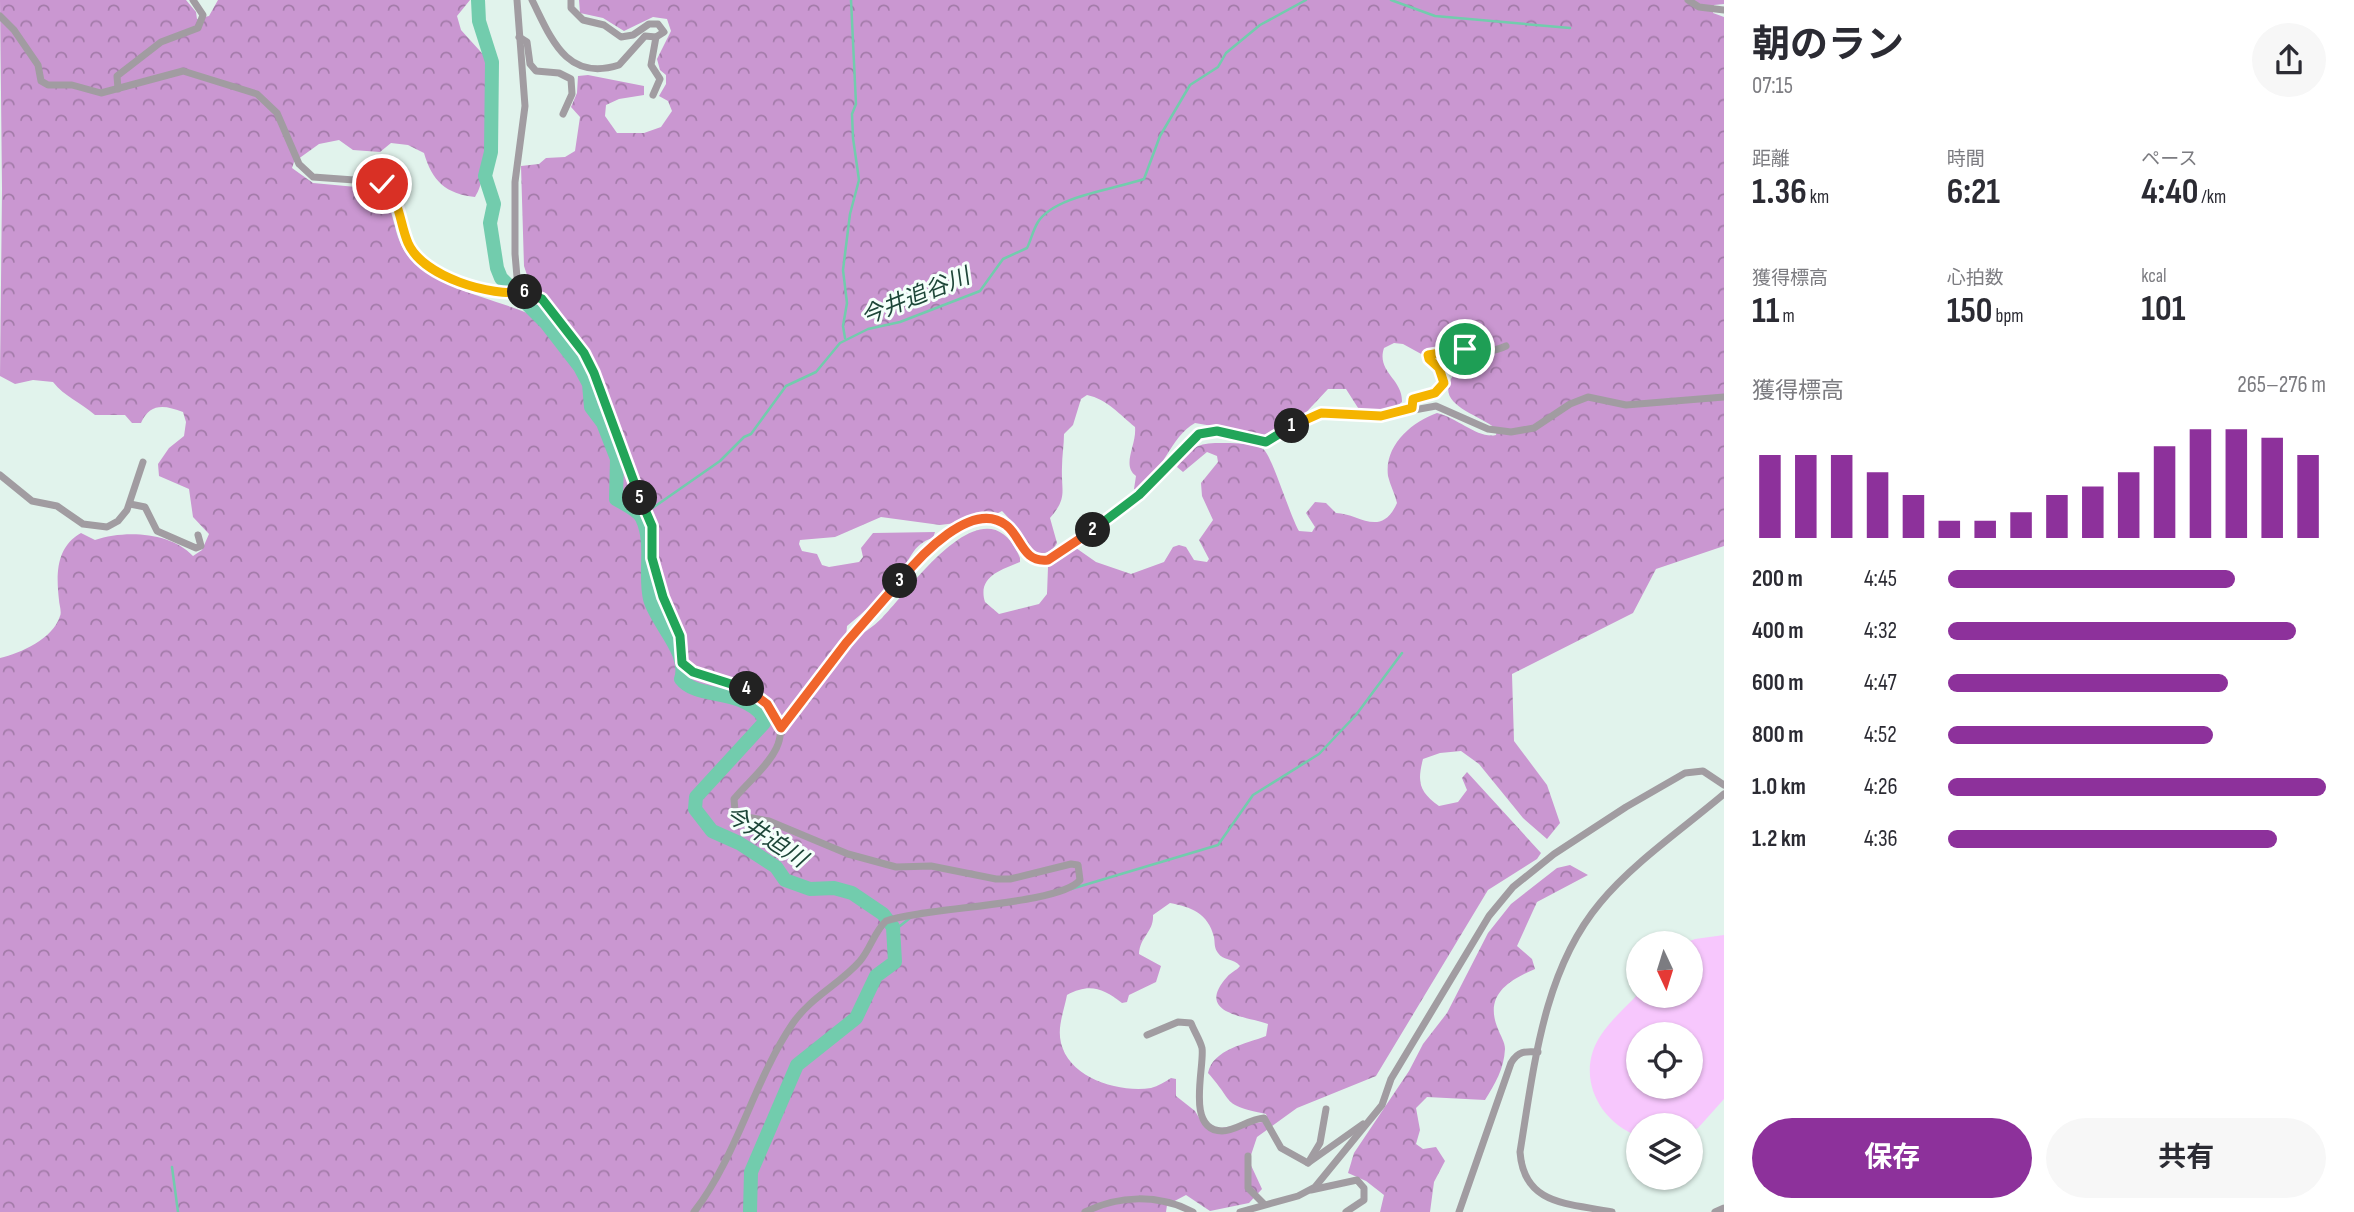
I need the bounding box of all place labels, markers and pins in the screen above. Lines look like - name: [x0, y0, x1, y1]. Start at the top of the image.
- pin: [352, 154, 412, 214]
- pin: 6: [508, 274, 542, 310]
- pin: [1435, 319, 1495, 379]
- pin: 1: [1274, 408, 1310, 444]
- pin: 5: [622, 480, 658, 516]
- pin: 2: [1076, 512, 1110, 548]
- pin: 3: [883, 564, 918, 598]
- pin: 4: [730, 672, 764, 706]

